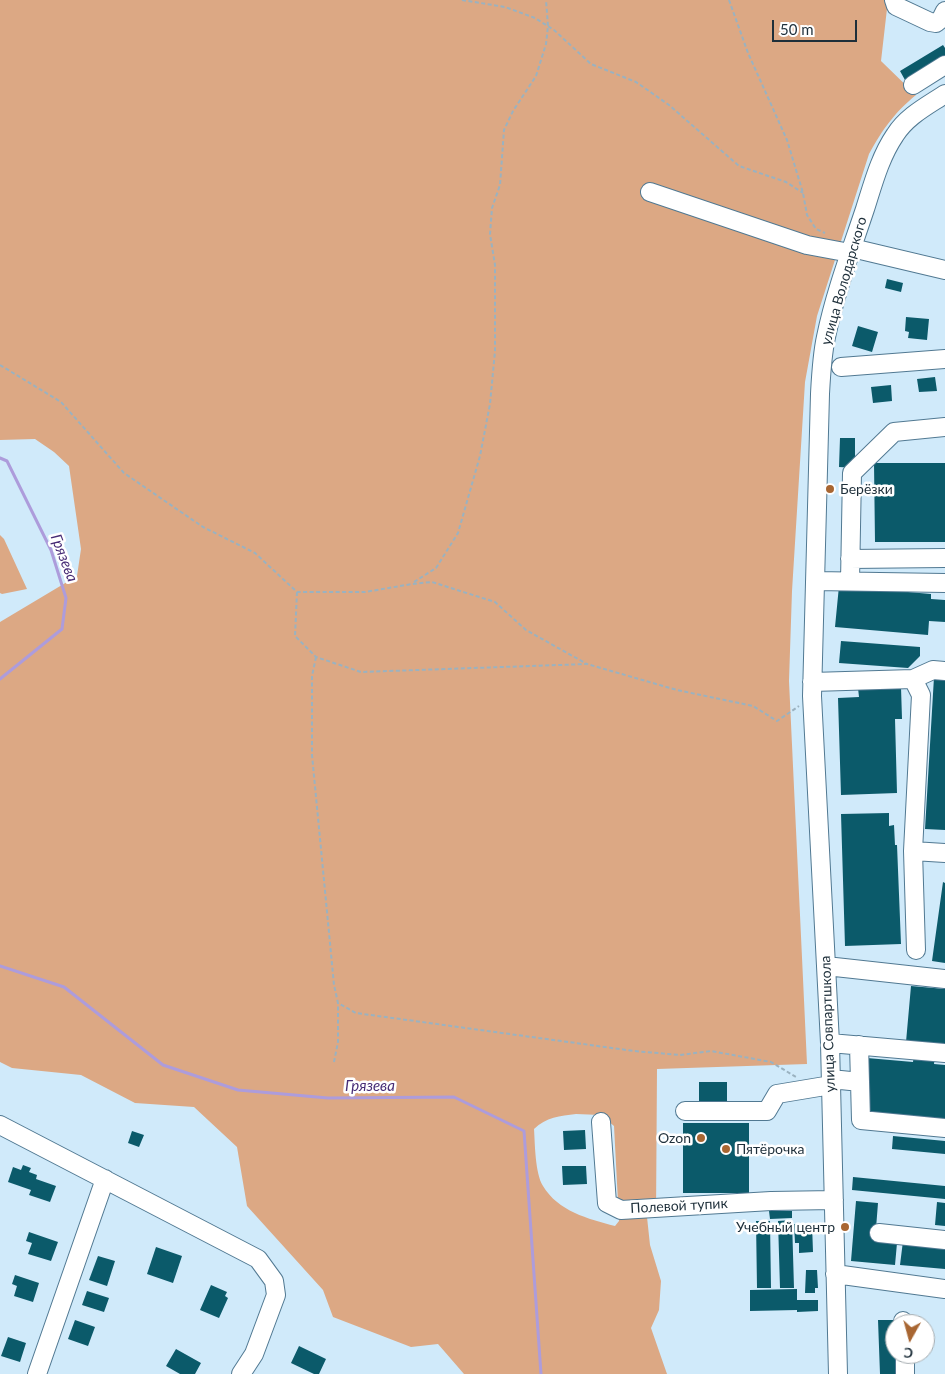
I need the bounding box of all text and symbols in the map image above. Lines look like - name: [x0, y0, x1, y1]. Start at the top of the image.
- scale bar: [775, 10, 860, 42]
- text: 50 m: [780, 20, 814, 38]
- street label: улица Володарского: [818, 215, 870, 347]
- place label: Берёзки: [840, 481, 893, 497]
- marker: Берёзки: [824, 483, 836, 495]
- water label: Грязева: [47, 532, 81, 584]
- street label: улица Совпартшкола: [817, 955, 839, 1093]
- water label: Грязева: [345, 1077, 395, 1095]
- place label: Ozon: [658, 1130, 691, 1146]
- marker: Ozon: [695, 1132, 707, 1144]
- place label: Пятёрочка: [736, 1141, 804, 1157]
- marker: Пятёрочка: [720, 1143, 732, 1155]
- street label: Полевой тупик: [630, 1195, 728, 1217]
- place label: Учебный центр: [736, 1219, 835, 1235]
- marker: Учебный центр: [839, 1221, 851, 1233]
- north arrow: [885, 1314, 935, 1364]
- text: С: [903, 1344, 914, 1362]

